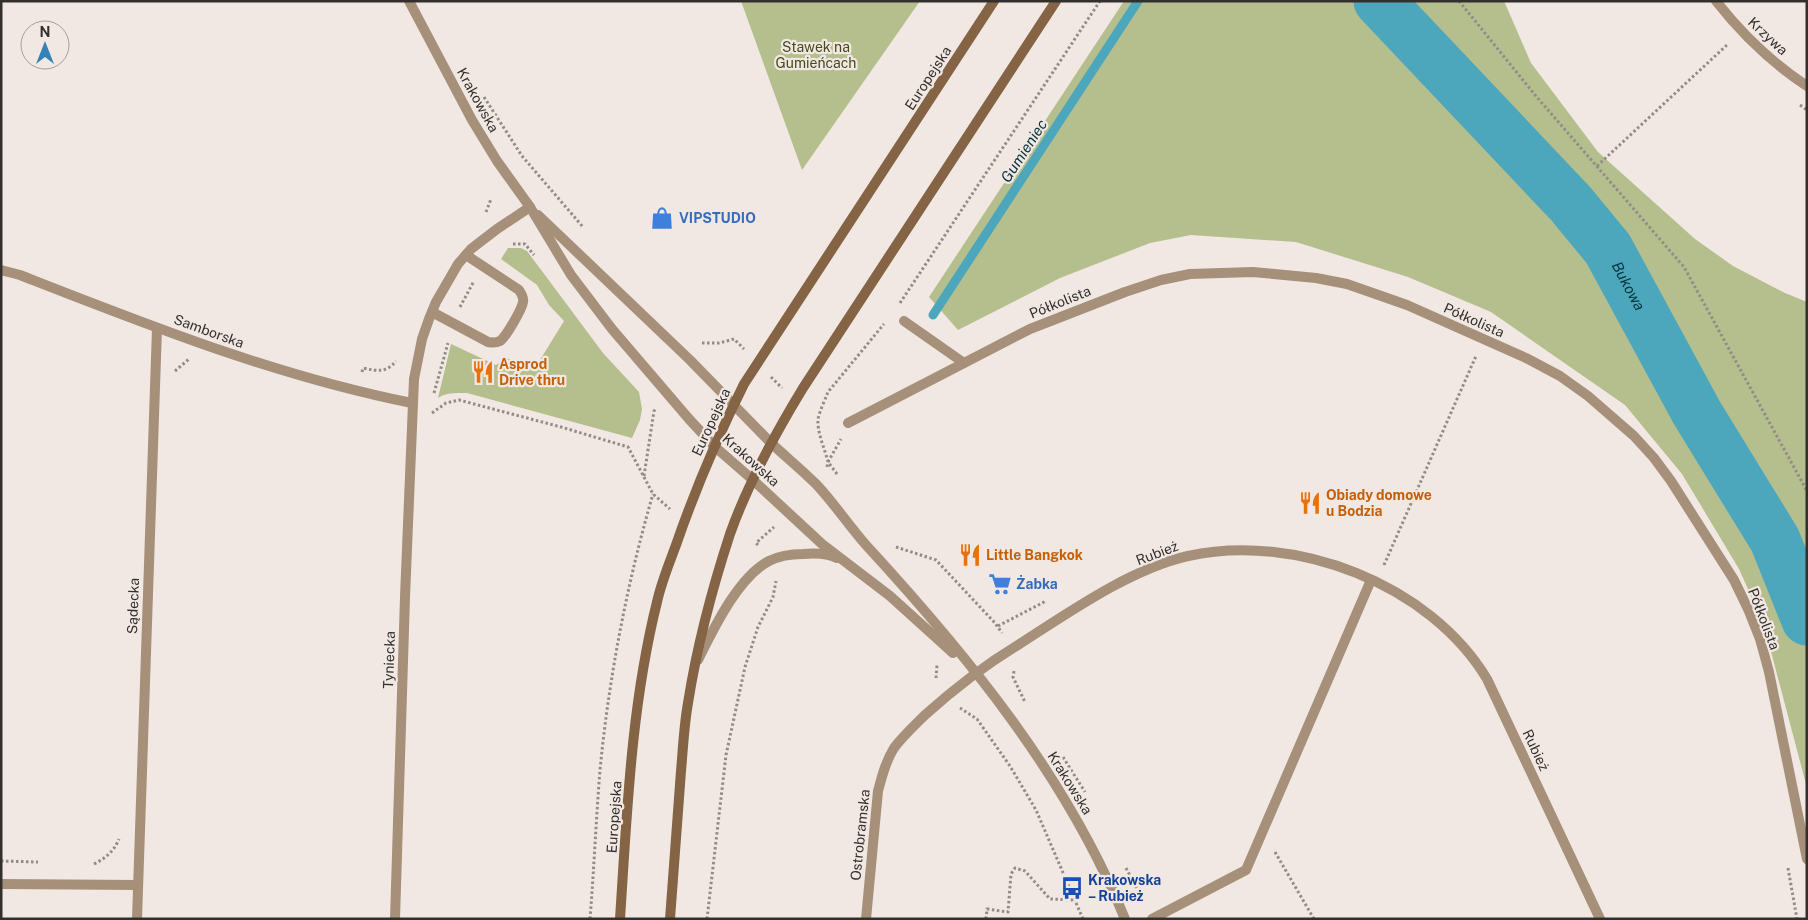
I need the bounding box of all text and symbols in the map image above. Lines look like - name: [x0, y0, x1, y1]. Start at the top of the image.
- street label: Krzywa: [1745, 14, 1791, 58]
- north arrow: [20, 20, 70, 70]
- text: N: [40, 24, 50, 40]
- park label: Stawek na Gumieńcach: [776, 39, 856, 71]
- street label: Europejska: [902, 43, 954, 113]
- street label: Krakowska: [454, 65, 502, 135]
- water label: Gumieniec: [997, 116, 1050, 185]
- shop icon: VIPSTUDIO: [649, 205, 675, 231]
- place label: VIPSTUDIO: [679, 210, 756, 226]
- water label: Bukowa: [1609, 259, 1649, 313]
- street label: Półkolista: [1027, 282, 1093, 322]
- street label: Półkolista: [1441, 300, 1507, 340]
- street label: Samborska: [172, 311, 246, 351]
- place label: Asprod Drive thru: [499, 356, 565, 388]
- restaurant icon: Asprod Drive thru: [470, 359, 496, 385]
- street label: Europejska: [688, 386, 734, 458]
- street label: Krakowska: [719, 430, 783, 490]
- place label: Obiady domowe u Bodzia: [1326, 487, 1432, 519]
- restaurant icon: Obiady domowe u Bodzia: [1297, 490, 1323, 516]
- street label: Rubież: [1134, 538, 1181, 568]
- restaurant icon: Little Bangkok: [957, 542, 983, 568]
- place label: Little Bangkok: [986, 547, 1083, 563]
- supermarket icon: Żabka: [987, 571, 1013, 597]
- place label: Żabka: [1016, 575, 1058, 592]
- street label: Sądecka: [124, 578, 142, 634]
- street label: Półkolista: [1745, 586, 1783, 652]
- street label: Tyniecka: [380, 631, 398, 689]
- street label: Rubież: [1519, 727, 1553, 774]
- street label: Krakowska: [1044, 749, 1096, 817]
- street label: Europejska: [603, 780, 625, 854]
- street label: Ostrobramska: [847, 789, 873, 881]
- place label: Krakowska – Rubież: [1088, 872, 1161, 904]
- bus stop icon: Krakowska – Rubież: [1059, 875, 1085, 901]

